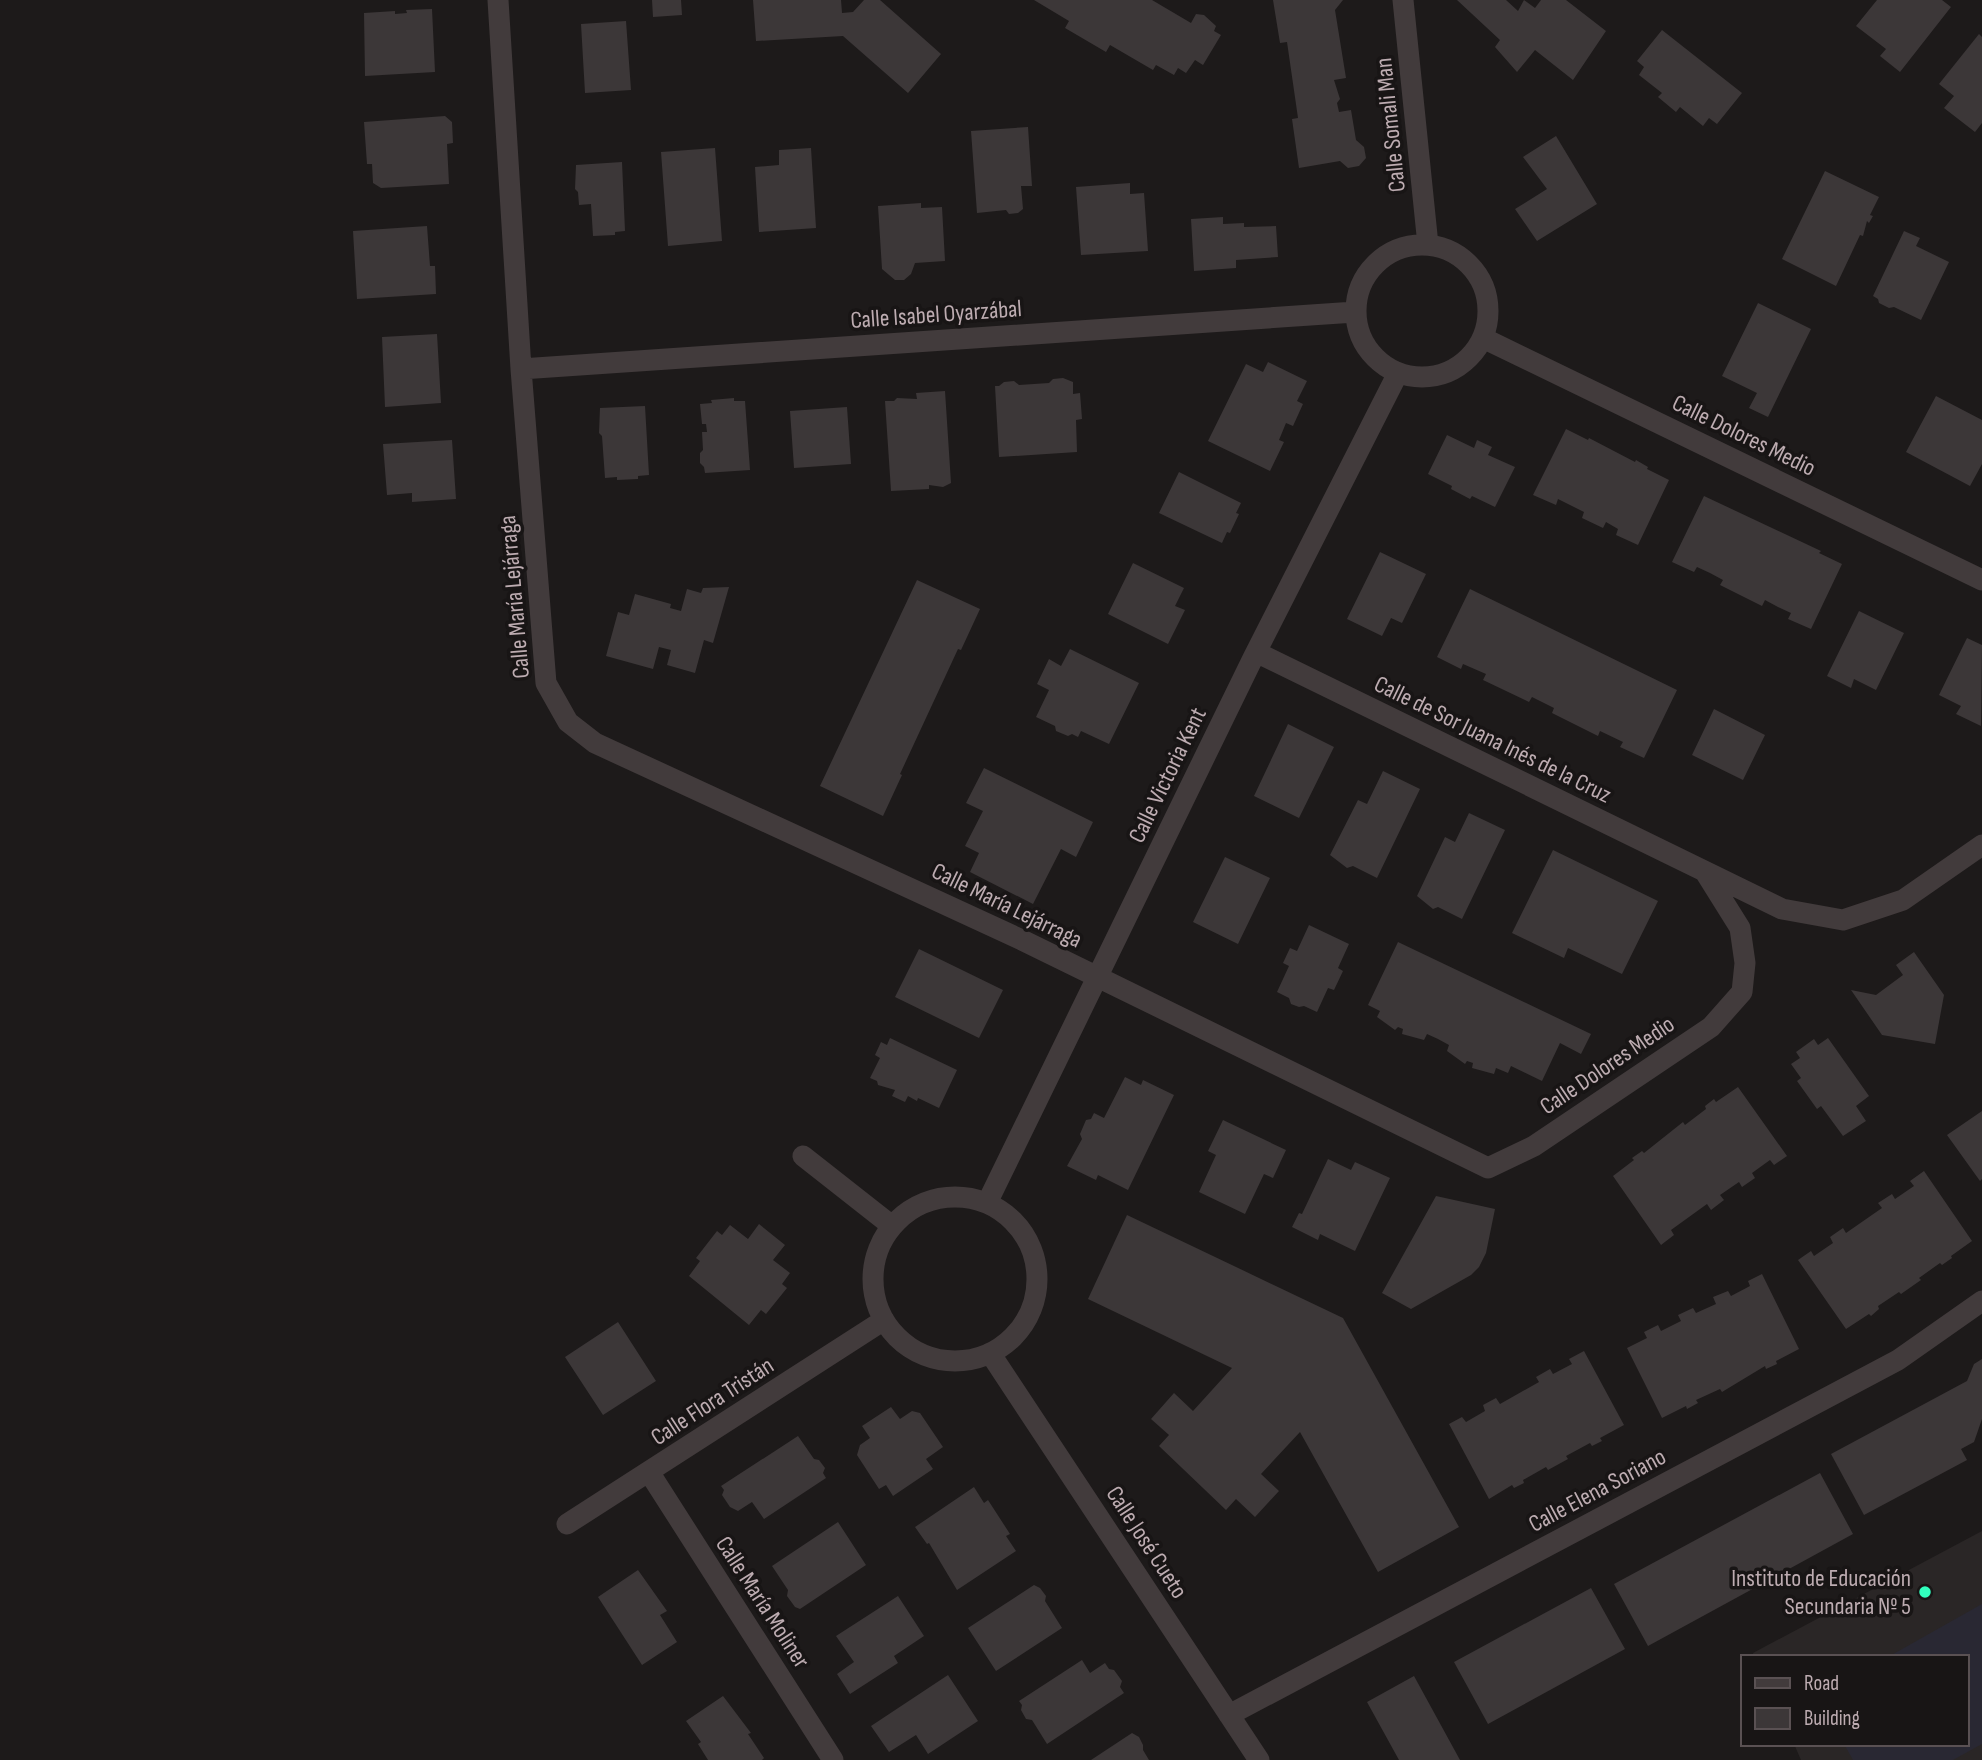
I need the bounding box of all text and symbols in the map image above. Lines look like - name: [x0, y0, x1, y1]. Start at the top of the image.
- street label: Calle Somali Man: [1369, 56, 1412, 193]
- street label: Calle Isabel Oyarzábal: [849, 294, 1023, 335]
- street label: Calle Dolores Medio: [1667, 388, 1820, 483]
- street label: Calle María Lejárraga: [493, 514, 536, 680]
- street label: Calle de Sor Juana Inés de la Cruz: [1370, 669, 1616, 810]
- street label: Calle Victoria Kent: [1122, 703, 1213, 848]
- street label: Calle María Lejárraga: [927, 857, 1087, 954]
- street label: Calle Dolores Medio: [1535, 1010, 1680, 1121]
- street label: Calle Flora Tristán: [645, 1351, 779, 1452]
- street label: Calle Elena Soriano: [1524, 1442, 1671, 1539]
- street label: Calle José Cueto: [1100, 1481, 1194, 1604]
- street label: Calle María Moliner: [709, 1531, 816, 1674]
- place label: Instituto de Educación Secundaria Nº 5: [1731, 1564, 1911, 1621]
- marker: Instituto de Educación Secundaria Nº 5: [1917, 1584, 1933, 1600]
- legend: [1741, 1655, 1968, 1746]
- text: Road: [1804, 1671, 1839, 1696]
- text: Building: [1804, 1706, 1860, 1731]

